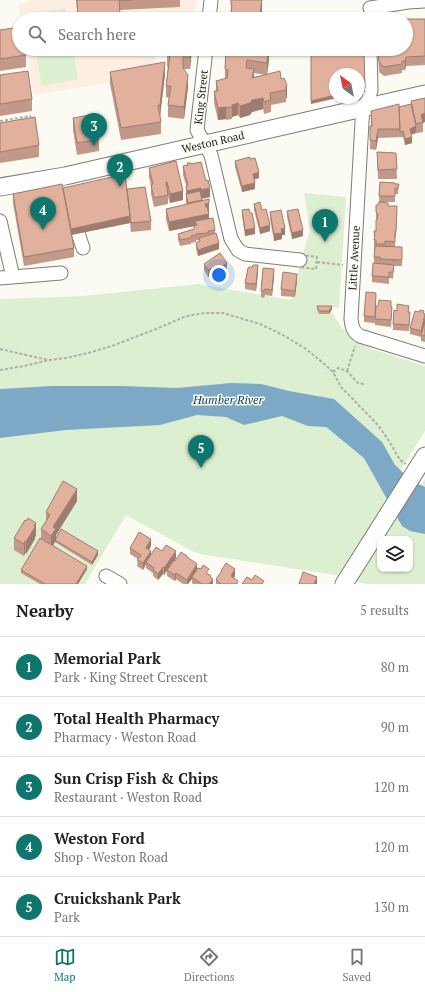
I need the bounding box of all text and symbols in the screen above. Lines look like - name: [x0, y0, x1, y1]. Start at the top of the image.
- search box: [12, 12, 413, 56]
- icon: search: [26, 23, 48, 45]
- text: Search here: [58, 24, 136, 44]
- north arrow: [329, 68, 365, 104]
- street label: King Street: [191, 69, 211, 125]
- pin: 3: [81, 113, 107, 146]
- street label: Weston Road: [180, 128, 246, 156]
- pin: 2: [107, 154, 133, 187]
- pin: 4: [30, 197, 56, 230]
- pin: 1: [312, 209, 338, 242]
- street label: Little Avenue: [345, 225, 363, 291]
- your location: [209, 265, 229, 285]
- water label: Humber River: [192, 392, 264, 407]
- pin: 5: [188, 435, 214, 468]
- map controls: [377, 536, 413, 572]
- button: layers: [377, 536, 413, 572]
- text: Nearby: [16, 599, 74, 622]
- text: 5 results: [360, 601, 409, 619]
- text: Memorial Park: [54, 648, 161, 668]
- text: 1: [25, 658, 33, 676]
- text: 80 m: [381, 658, 409, 676]
- text: Park · King Street Crescent: [54, 668, 208, 686]
- text: Total Health Pharmacy: [54, 708, 219, 728]
- text: 2: [25, 718, 33, 736]
- text: 90 m: [381, 718, 409, 736]
- text: Pharmacy · Weston Road: [54, 728, 196, 746]
- text: Sun Crisp Fish & Chips: [54, 768, 218, 788]
- text: 3: [25, 778, 33, 796]
- text: 120 m: [374, 778, 409, 796]
- text: Restaurant · Weston Road: [54, 788, 202, 806]
- text: Weston Ford: [54, 828, 145, 848]
- text: 4: [25, 838, 33, 856]
- text: 120 m: [374, 838, 409, 856]
- text: Shop · Weston Road: [54, 848, 168, 866]
- text: Cruickshank Park: [54, 888, 181, 908]
- text: 5: [25, 898, 33, 916]
- text: 130 m: [374, 898, 409, 916]
- text: Park: [54, 908, 80, 926]
- tab: Map: [54, 946, 76, 984]
- tab: Directions: [184, 946, 235, 984]
- tab: Saved: [343, 946, 371, 984]

